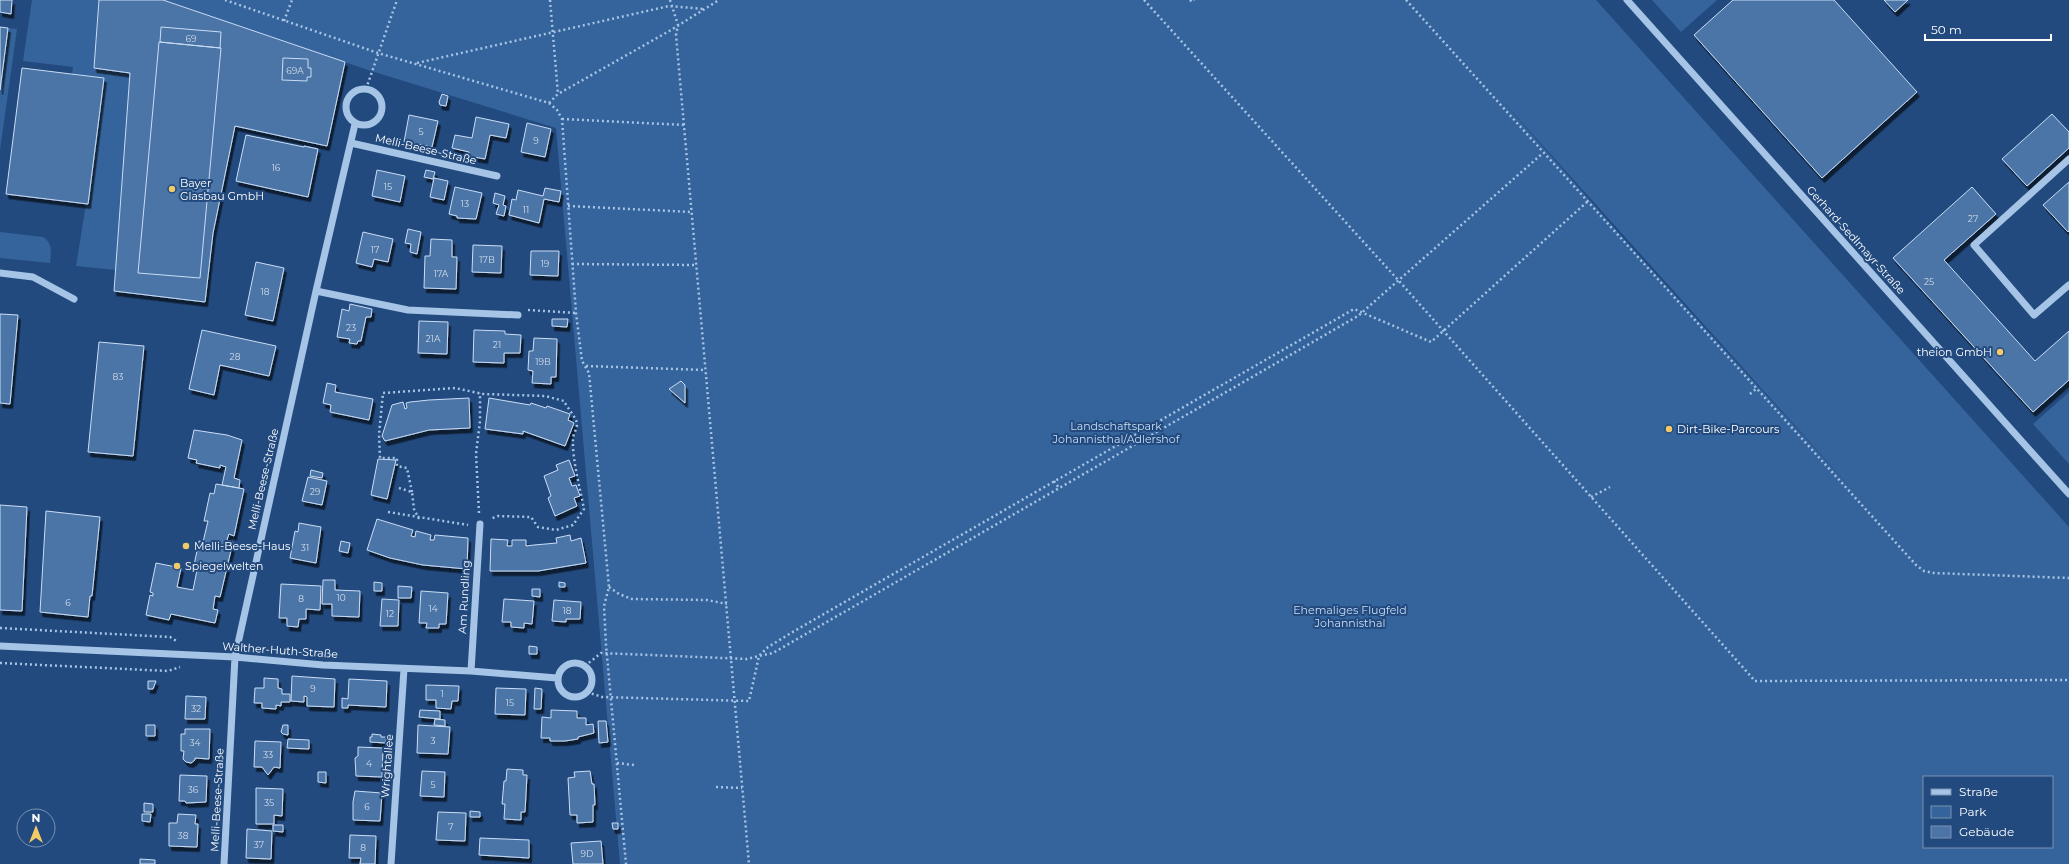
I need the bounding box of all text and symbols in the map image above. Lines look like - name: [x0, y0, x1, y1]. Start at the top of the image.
- scale bar: [1925, 16, 2051, 42]
- text: 50 m: [1931, 22, 1962, 37]
- house number: 69: [186, 33, 197, 44]
- house number: 69A: [286, 65, 304, 76]
- house number: 5: [418, 126, 424, 137]
- street label: Melli-Beese-Straße: [374, 131, 478, 168]
- house number: 9: [533, 135, 539, 146]
- house number: 16: [272, 162, 281, 173]
- place label: Bayer Glasbau GmbH: [180, 176, 264, 203]
- house number: 15: [384, 181, 392, 192]
- street label: Gerhard-Sedlmayr-Straße: [1804, 183, 1909, 297]
- marker: Bayer Glasbau GmbH: [167, 184, 177, 194]
- house number: 13: [461, 198, 469, 209]
- house number: 11: [523, 204, 529, 215]
- house number: 27: [1968, 213, 1978, 224]
- house number: 17: [371, 244, 379, 255]
- house number: 17B: [479, 254, 495, 265]
- house number: 19: [541, 258, 550, 269]
- house number: 17A: [434, 268, 449, 279]
- house number: 25: [1924, 276, 1934, 287]
- house number: 18: [261, 286, 270, 297]
- house number: 23: [346, 322, 356, 333]
- house number: 21A: [426, 333, 441, 344]
- house number: 21: [493, 339, 501, 350]
- place label: theion GmbH: [1917, 345, 1992, 359]
- marker: theion GmbH: [1995, 347, 2005, 357]
- house number: 28: [230, 351, 241, 362]
- house number: 19B: [535, 356, 551, 367]
- house number: 83: [113, 371, 123, 382]
- park label: Landschaftspark Johannisthal/Adlershof: [1052, 419, 1181, 446]
- place label: Dirt-Bike-Parcours: [1677, 422, 1780, 436]
- marker: Dirt-Bike-Parcours: [1664, 424, 1674, 434]
- street label: Melli-Beese-Straße: [245, 427, 282, 531]
- house number: 29: [310, 486, 321, 497]
- place label: Melli-Beese-Haus: [194, 539, 291, 553]
- marker: Melli-Beese-Haus: [181, 541, 191, 551]
- house number: 31: [301, 542, 309, 553]
- place label: Spiegelwelten: [185, 559, 263, 573]
- street label: Am Rundling: [455, 560, 473, 634]
- marker: Spiegelwelten: [172, 561, 182, 571]
- house number: 10: [336, 592, 346, 603]
- house number: 8: [298, 593, 304, 604]
- house number: 6: [65, 597, 71, 608]
- house number: 14: [428, 603, 438, 614]
- park label: Ehemaliges Flugfeld Johannisthal: [1293, 603, 1407, 630]
- house number: 18: [563, 605, 572, 616]
- house number: 12: [386, 608, 394, 619]
- street label: Walther-Huth-Straße: [222, 639, 339, 661]
- house number: 9: [310, 683, 316, 694]
- house number: 1: [440, 688, 444, 699]
- house number: 15: [506, 697, 514, 708]
- house number: 32: [191, 703, 201, 714]
- street label: Wrightallee: [378, 733, 396, 798]
- house number: 3: [430, 735, 436, 746]
- house number: 34: [189, 737, 201, 748]
- street label: Melli-Beese-Straße: [207, 748, 227, 852]
- house number: 33: [263, 749, 273, 760]
- house number: 4: [366, 758, 372, 769]
- legend: [1923, 776, 2053, 848]
- house number: 5: [430, 779, 436, 790]
- house number: 36: [188, 784, 199, 795]
- text: Straße: [1959, 784, 1998, 799]
- house number: 35: [264, 797, 274, 808]
- house number: 6: [364, 801, 370, 812]
- text: Park: [1959, 804, 1987, 819]
- north arrow: [16, 808, 56, 848]
- text: N: [32, 811, 40, 825]
- house number: 7: [448, 821, 454, 832]
- text: Gebäude: [1959, 824, 2014, 839]
- house number: 38: [178, 830, 189, 841]
- house number: 37: [254, 839, 264, 850]
- house number: 8: [360, 842, 366, 853]
- house number: 9D: [581, 848, 593, 859]

